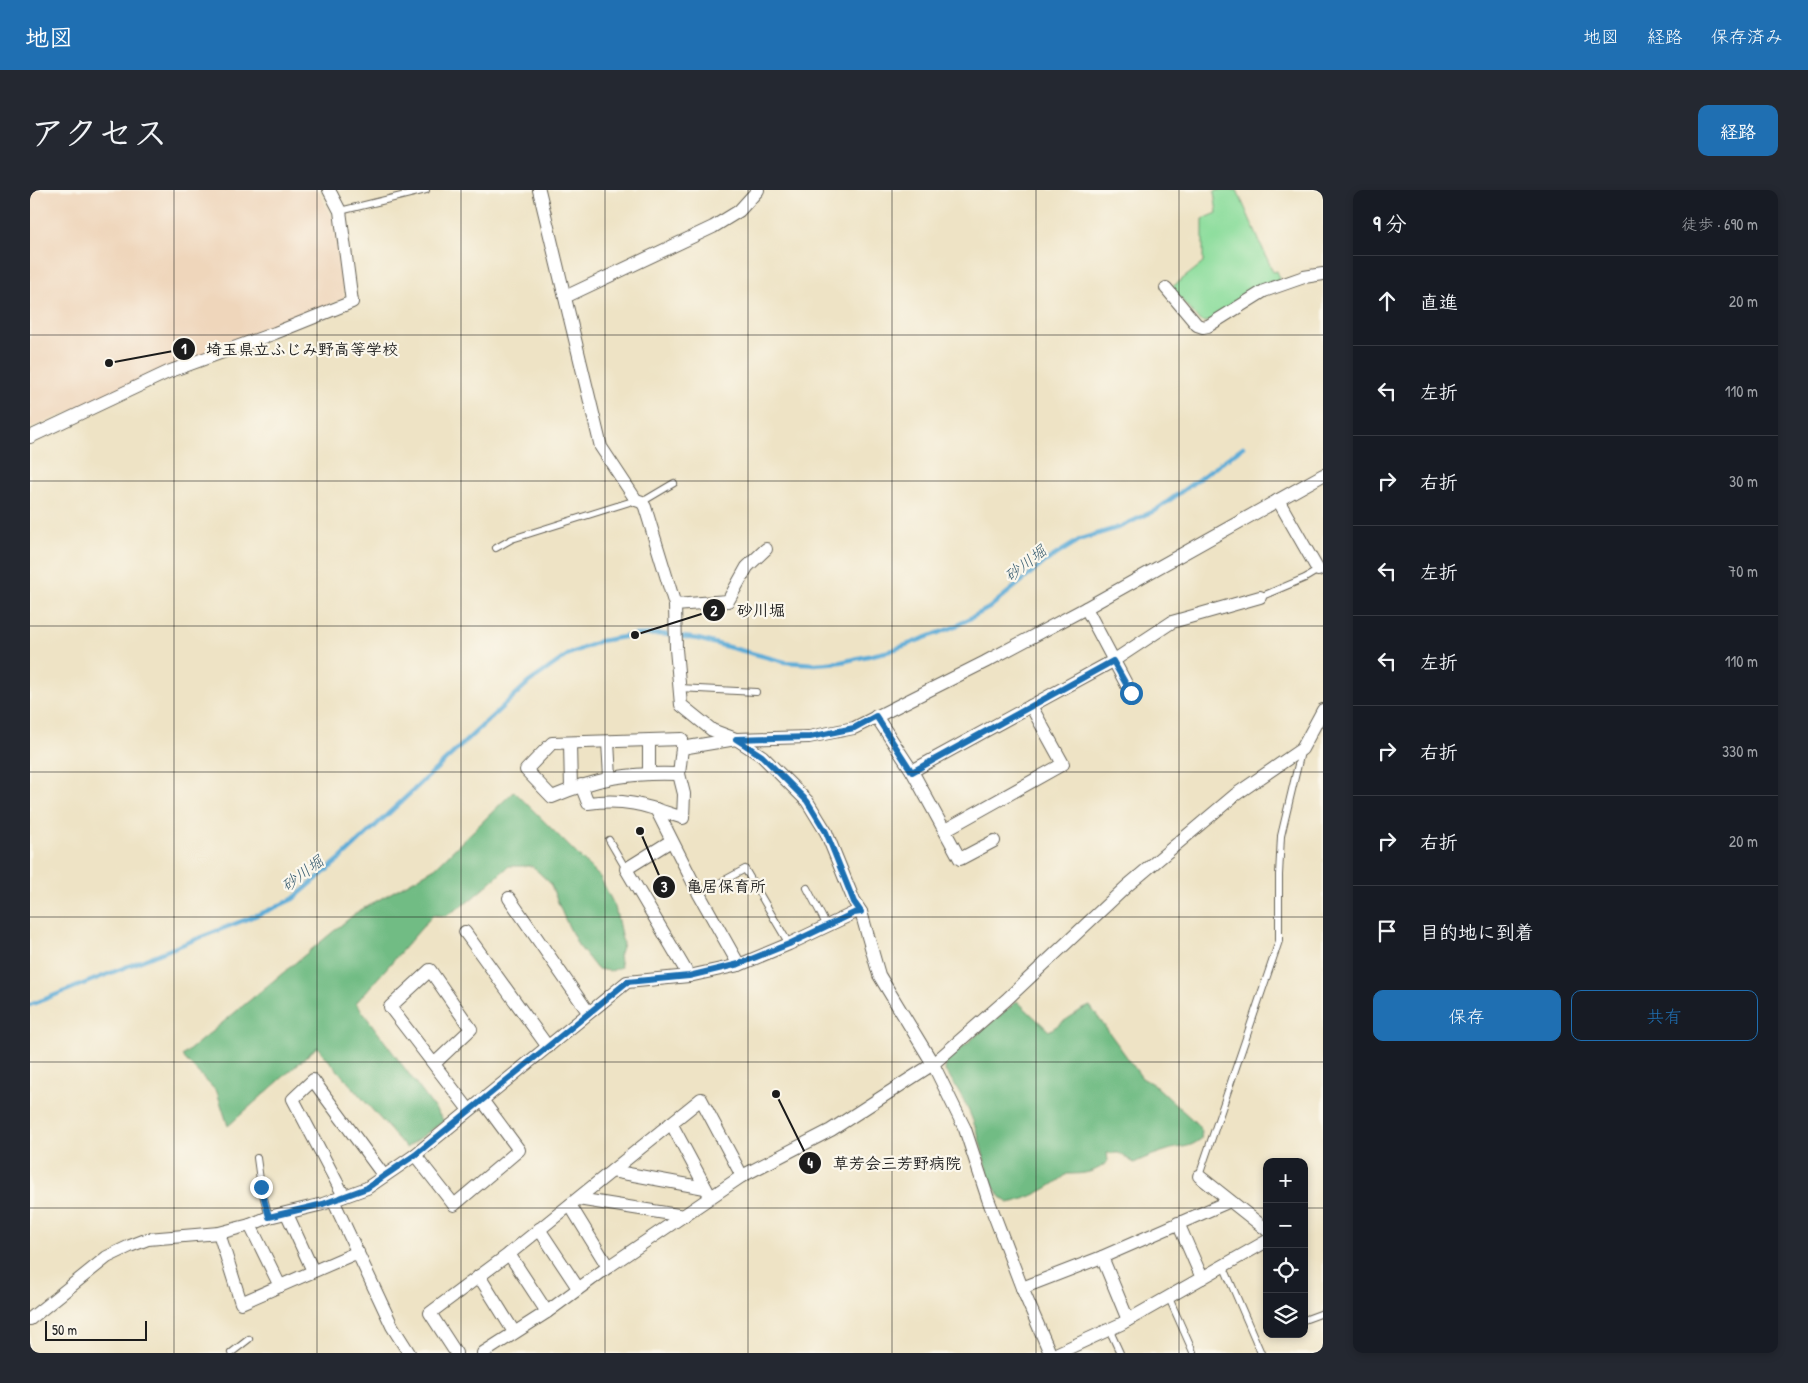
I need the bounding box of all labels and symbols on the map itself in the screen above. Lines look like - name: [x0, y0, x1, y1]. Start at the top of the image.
- callout: 埼玉県立ふじみ野高等学校: [171, 334, 408, 365]
- text: 1: [181, 338, 187, 359]
- text: 埼玉県立ふじみ野高等学校: [206, 338, 398, 360]
- water label: 砂川堀: [999, 539, 1051, 586]
- callout: 砂川堀: [702, 595, 795, 626]
- text: 砂川堀: [737, 599, 785, 621]
- text: 2: [710, 600, 718, 621]
- route start: [1120, 682, 1143, 705]
- water label: 砂川堀: [276, 849, 329, 896]
- callout: 亀居保育所: [651, 871, 776, 902]
- text: 亀居保育所: [686, 875, 766, 897]
- text: 3: [661, 876, 668, 897]
- callout: 草芳会三芳野病院: [798, 1148, 971, 1179]
- text: 4: [807, 1152, 813, 1173]
- text: 草芳会三芳野病院: [833, 1152, 961, 1174]
- route end: [250, 1176, 273, 1199]
- scale bar: [45, 1318, 148, 1341]

